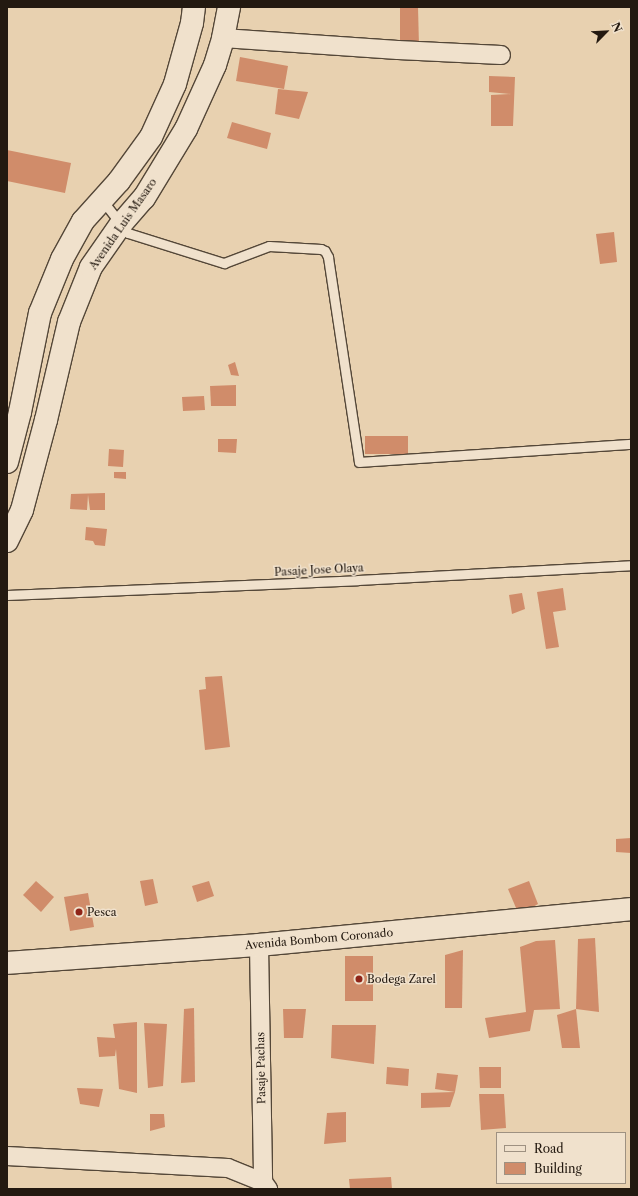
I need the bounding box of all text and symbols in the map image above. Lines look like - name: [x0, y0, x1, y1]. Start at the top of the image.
- north arrow: [586, 12, 626, 52]
- text: N: [609, 20, 625, 34]
- street label: Avenida Luis Masaro: [86, 176, 160, 272]
- street label: Pasaje Jose Olaya: [274, 561, 364, 579]
- place label: Pesca: [87, 905, 117, 919]
- marker: Pesca: [74, 907, 84, 917]
- street label: Avenida Bombom Coronado: [244, 926, 394, 952]
- place label: Bodega Zarel: [367, 972, 436, 986]
- marker: Bodega Zarel: [354, 974, 364, 984]
- street label: Pasaje Pachas: [254, 1032, 268, 1104]
- legend: [496, 1132, 626, 1184]
- text: Road: [534, 1141, 564, 1156]
- text: Building: [534, 1161, 582, 1176]

